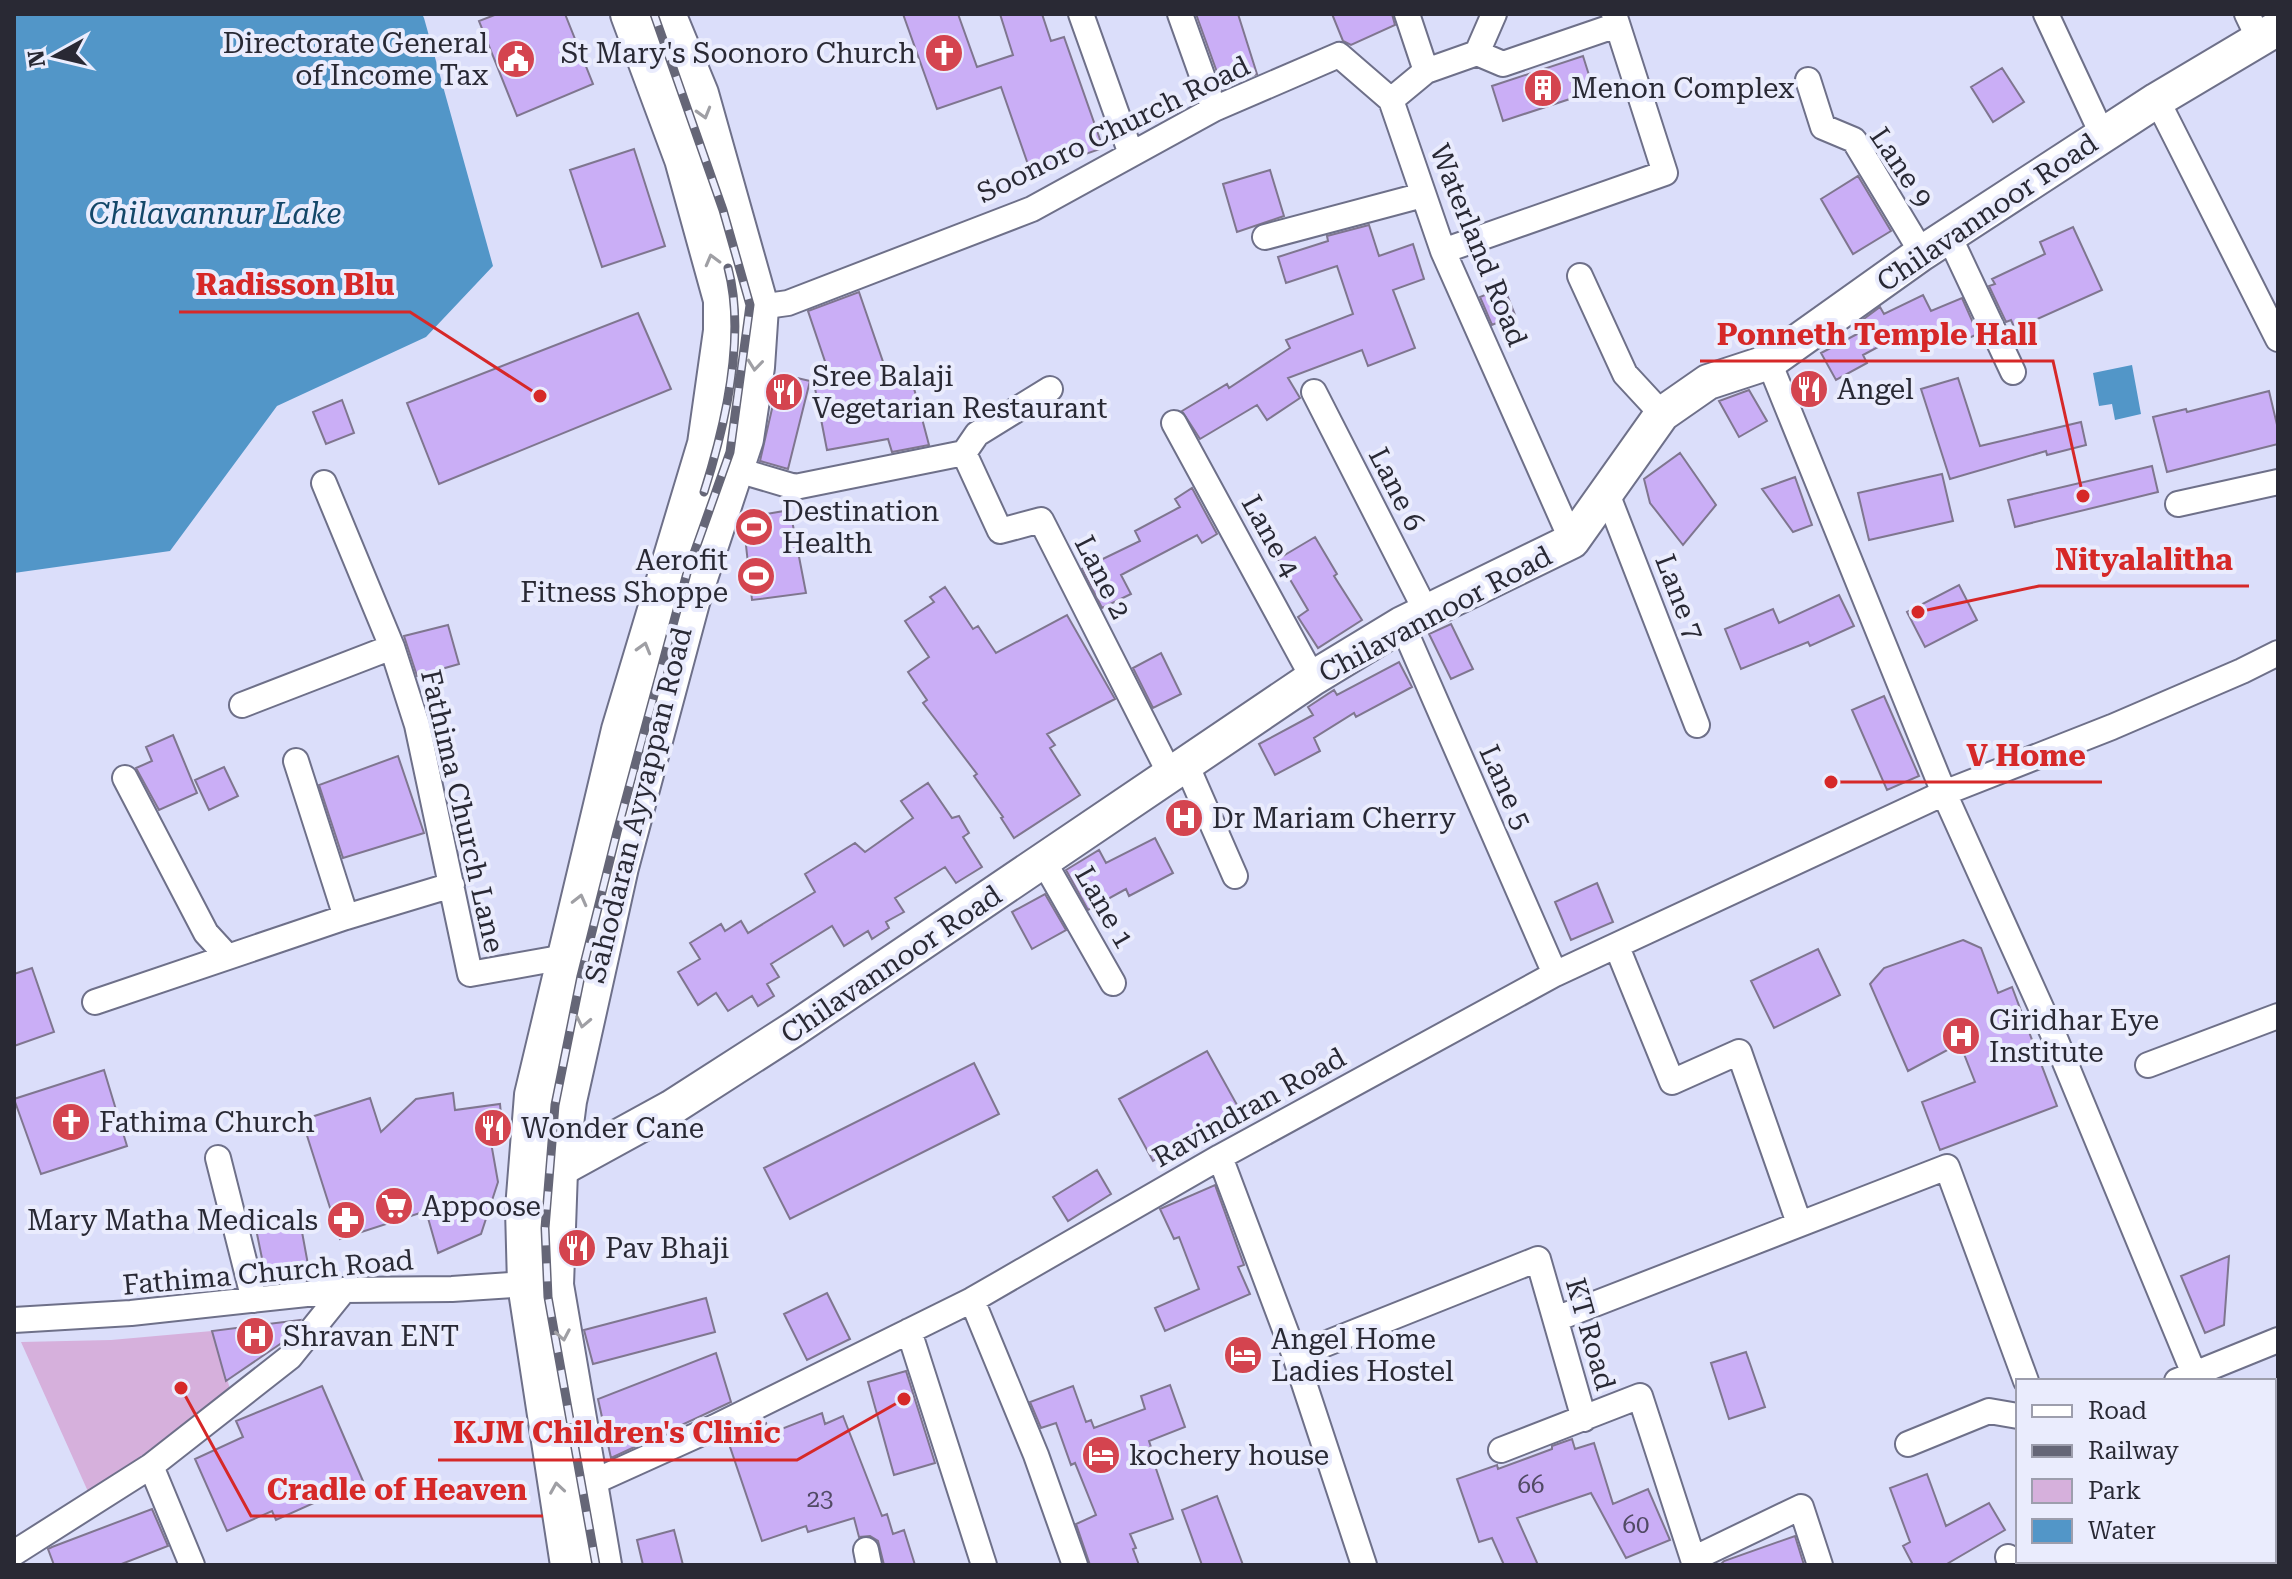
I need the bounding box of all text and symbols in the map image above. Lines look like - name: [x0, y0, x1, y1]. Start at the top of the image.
- north arrow: [16, 16, 96, 96]
- place label: Directorate General of Income Tax: [223, 27, 488, 92]
- church icon: St Mary's Soonoro Church: [923, 32, 965, 74]
- place label: St Mary's Soonoro Church: [561, 37, 916, 70]
- public building icon: Directorate General of Income Tax: [495, 38, 537, 80]
- text: N: [23, 49, 50, 69]
- street label: Soonoro Church Road: [972, 49, 1255, 210]
- building icon: Menon Complex: [1522, 67, 1564, 109]
- place label: Menon Complex: [1571, 72, 1794, 105]
- one-way arrow: [695, 105, 711, 119]
- street label: Lane 9: [1863, 121, 1940, 213]
- street label: Chilavannoor Road: [1871, 126, 2104, 298]
- street label: Waterland Road: [1423, 139, 1534, 351]
- water label: Chilavannur Lake: [89, 196, 341, 231]
- one-way arrow: [704, 254, 721, 268]
- callout: Radisson Blu: [179, 258, 410, 312]
- text: Radisson Blu: [196, 267, 395, 302]
- callout: Ponneth Temple Hall: [1700, 307, 2053, 361]
- text: Ponneth Temple Hall: [1717, 317, 2037, 352]
- one-way arrow: [746, 359, 763, 372]
- place label: Sree Balaji Vegetarian Restaurant: [812, 360, 1108, 425]
- restaurant icon: Angel: [1788, 368, 1830, 410]
- restaurant icon: Sree Balaji Vegetarian Restaurant: [763, 371, 805, 413]
- place label: Angel: [1837, 373, 1914, 406]
- street label: Lane 6: [1362, 442, 1431, 536]
- street label: Lane 4: [1235, 489, 1307, 583]
- place label: Destination Health: [782, 495, 939, 560]
- sports icon: Destination Health: [733, 506, 775, 548]
- street label: Lane 2: [1068, 530, 1137, 624]
- callout: Nityalalitha: [2039, 532, 2249, 586]
- street label: Chilavannoor Road: [1313, 539, 1557, 690]
- text: Nityalalitha: [2055, 542, 2233, 577]
- place label: Aerofit Fitness Shoppe: [520, 544, 728, 609]
- street label: Lane 7: [1648, 550, 1711, 645]
- sports icon: Aerofit Fitness Shoppe: [735, 555, 777, 597]
- street label: Sahodaran Ayyappan Road: [578, 624, 699, 986]
- one-way arrow: [635, 642, 652, 656]
- street label: Fathima Church Lane: [414, 667, 511, 956]
- callout: V Home: [1950, 728, 2102, 782]
- text: V Home: [1966, 738, 2086, 773]
- street label: Lane 5: [1472, 740, 1539, 835]
- hospital icon: Dr Mariam Cherry: [1163, 797, 1205, 839]
- place label: Dr Mariam Cherry: [1212, 802, 1456, 835]
- street label: Lane 1: [1068, 860, 1141, 954]
- street label: Chilavannoor Road: [775, 878, 1008, 1050]
- one-way arrow: [570, 894, 587, 907]
- place label: Giridhar Eye Institute: [1989, 1004, 2159, 1069]
- one-way arrow: [575, 1015, 592, 1028]
- hospital icon: Giridhar Eye Institute: [1940, 1015, 1982, 1057]
- street label: Ravindran Road: [1147, 1041, 1351, 1174]
- church icon: Fathima Church: [50, 1101, 92, 1143]
- place label: Fathima Church: [99, 1106, 315, 1139]
- restaurant icon: Wonder Cane: [472, 1107, 514, 1149]
- place label: Wonder Cane: [521, 1112, 704, 1145]
- supermarket icon: Appoose: [373, 1185, 415, 1227]
- place label: Appoose: [422, 1190, 541, 1223]
- pharmacy icon: Mary Matha Medicals: [325, 1199, 367, 1241]
- place label: Mary Matha Medicals: [27, 1204, 318, 1237]
- restaurant icon: Pav Bhaji: [556, 1227, 598, 1269]
- place label: Pav Bhaji: [605, 1232, 729, 1265]
- street label: Fathima Church Road: [121, 1243, 415, 1302]
- street label: KT Road: [1559, 1274, 1622, 1394]
- hospital icon: Shravan ENT: [234, 1315, 276, 1357]
- place label: Shravan ENT: [283, 1320, 459, 1353]
- place label: Angel Home Ladies Hostel: [1271, 1323, 1454, 1388]
- one-way arrow: [553, 1328, 570, 1342]
- hotel icon: Angel Home Ladies Hostel: [1222, 1334, 1264, 1376]
- legend: [2016, 1379, 2276, 1563]
- text: Road: [2088, 1397, 2147, 1425]
- callout: KJM Children's Clinic: [438, 1406, 797, 1460]
- text: KJM Children's Clinic: [453, 1415, 781, 1450]
- hotel icon: kochery house: [1080, 1434, 1122, 1476]
- text: Railway: [2088, 1437, 2179, 1465]
- place label: kochery house: [1129, 1439, 1329, 1472]
- callout: Cradle of Heaven: [251, 1462, 543, 1516]
- house number: 66: [1518, 1471, 1544, 1499]
- text: Cradle of Heaven: [267, 1472, 527, 1507]
- text: Park: [2088, 1477, 2141, 1505]
- one-way arrow: [549, 1481, 566, 1495]
- house number: 23: [807, 1485, 833, 1513]
- house number: 60: [1623, 1511, 1649, 1539]
- text: Water: [2088, 1517, 2156, 1545]

